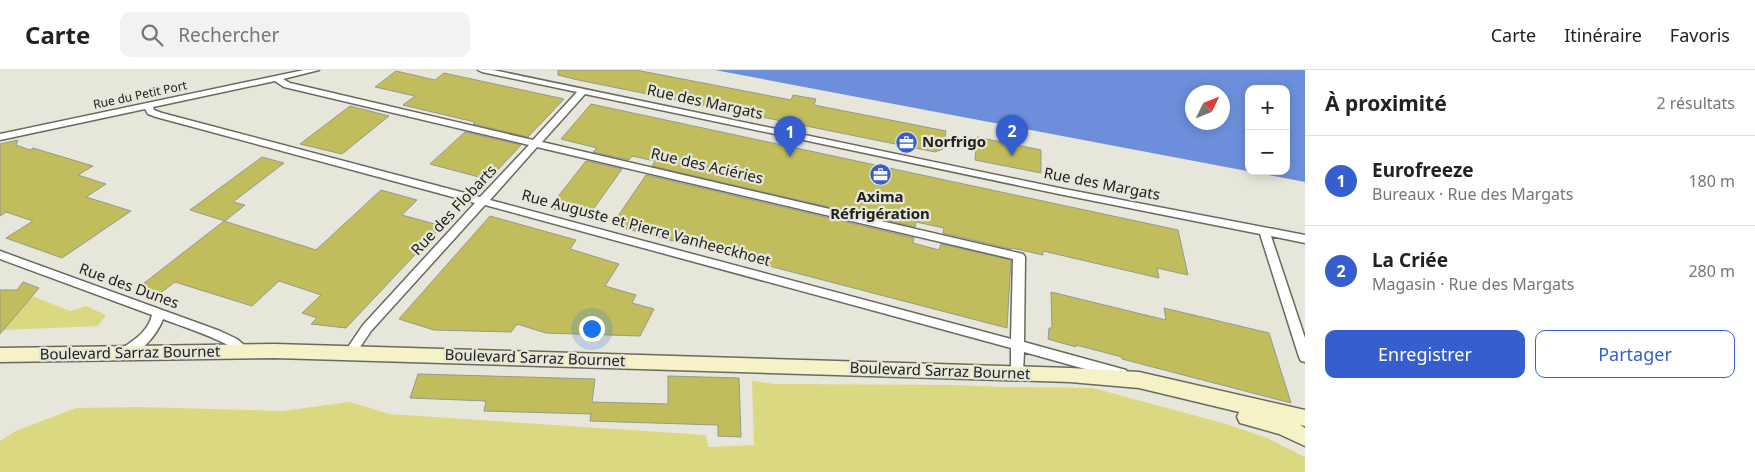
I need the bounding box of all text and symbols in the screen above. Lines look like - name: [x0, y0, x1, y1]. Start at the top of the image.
- search box: [120, 12, 470, 57]
- text: Carte: [25, 18, 90, 51]
- icon: search: [138, 21, 166, 49]
- text: Rechercher: [178, 22, 279, 48]
- text: Carte: [1491, 23, 1536, 47]
- text: Itinéraire: [1564, 23, 1642, 47]
- text: Favoris: [1670, 23, 1730, 47]
- street label: Rue du Petit Port: [91, 76, 189, 113]
- street label: Rue des Margats: [645, 79, 765, 123]
- north arrow: [1185, 85, 1230, 130]
- map controls: [1245, 85, 1290, 175]
- button: +: [1245, 85, 1290, 130]
- text: À proximité: [1325, 89, 1447, 117]
- text: 2 résultats: [1657, 92, 1735, 114]
- pin: 2: [996, 115, 1028, 156]
- pin: 1: [774, 116, 806, 157]
- office icon: Norfrigo: [894, 130, 918, 154]
- button: −: [1245, 130, 1290, 175]
- place label: Norfrigo: [922, 131, 986, 151]
- street label: Rue des Aciéries: [649, 142, 765, 188]
- text: Eurofreeze: [1372, 157, 1474, 183]
- street label: Rue des Flobarts: [406, 160, 500, 259]
- office icon: Axima Réfrigération: [868, 162, 892, 186]
- street label: Rue des Margats: [1042, 162, 1162, 204]
- text: 1: [1336, 170, 1346, 192]
- text: 180 m: [1688, 170, 1735, 192]
- text: Bureaux · Rue des Margats: [1372, 183, 1573, 205]
- street label: Rue Auguste et Pierre Vanheeckhoet: [520, 184, 773, 270]
- place label: Axima Réfrigération: [830, 186, 930, 223]
- text: La Criée: [1372, 247, 1448, 273]
- street label: Rue des Dunes: [77, 258, 182, 312]
- text: 2: [1336, 260, 1346, 282]
- text: 280 m: [1688, 260, 1735, 282]
- text: Magasin · Rue des Margats: [1372, 273, 1575, 295]
- your location: [579, 316, 605, 342]
- button: Enregistrer: [1325, 330, 1525, 378]
- button: Partager: [1535, 330, 1735, 378]
- street label: Boulevard Sarraz Bournet: [39, 340, 221, 364]
- street label: Boulevard Sarraz Bournet: [444, 344, 626, 370]
- street label: Boulevard Sarraz Bournet: [849, 357, 1031, 383]

